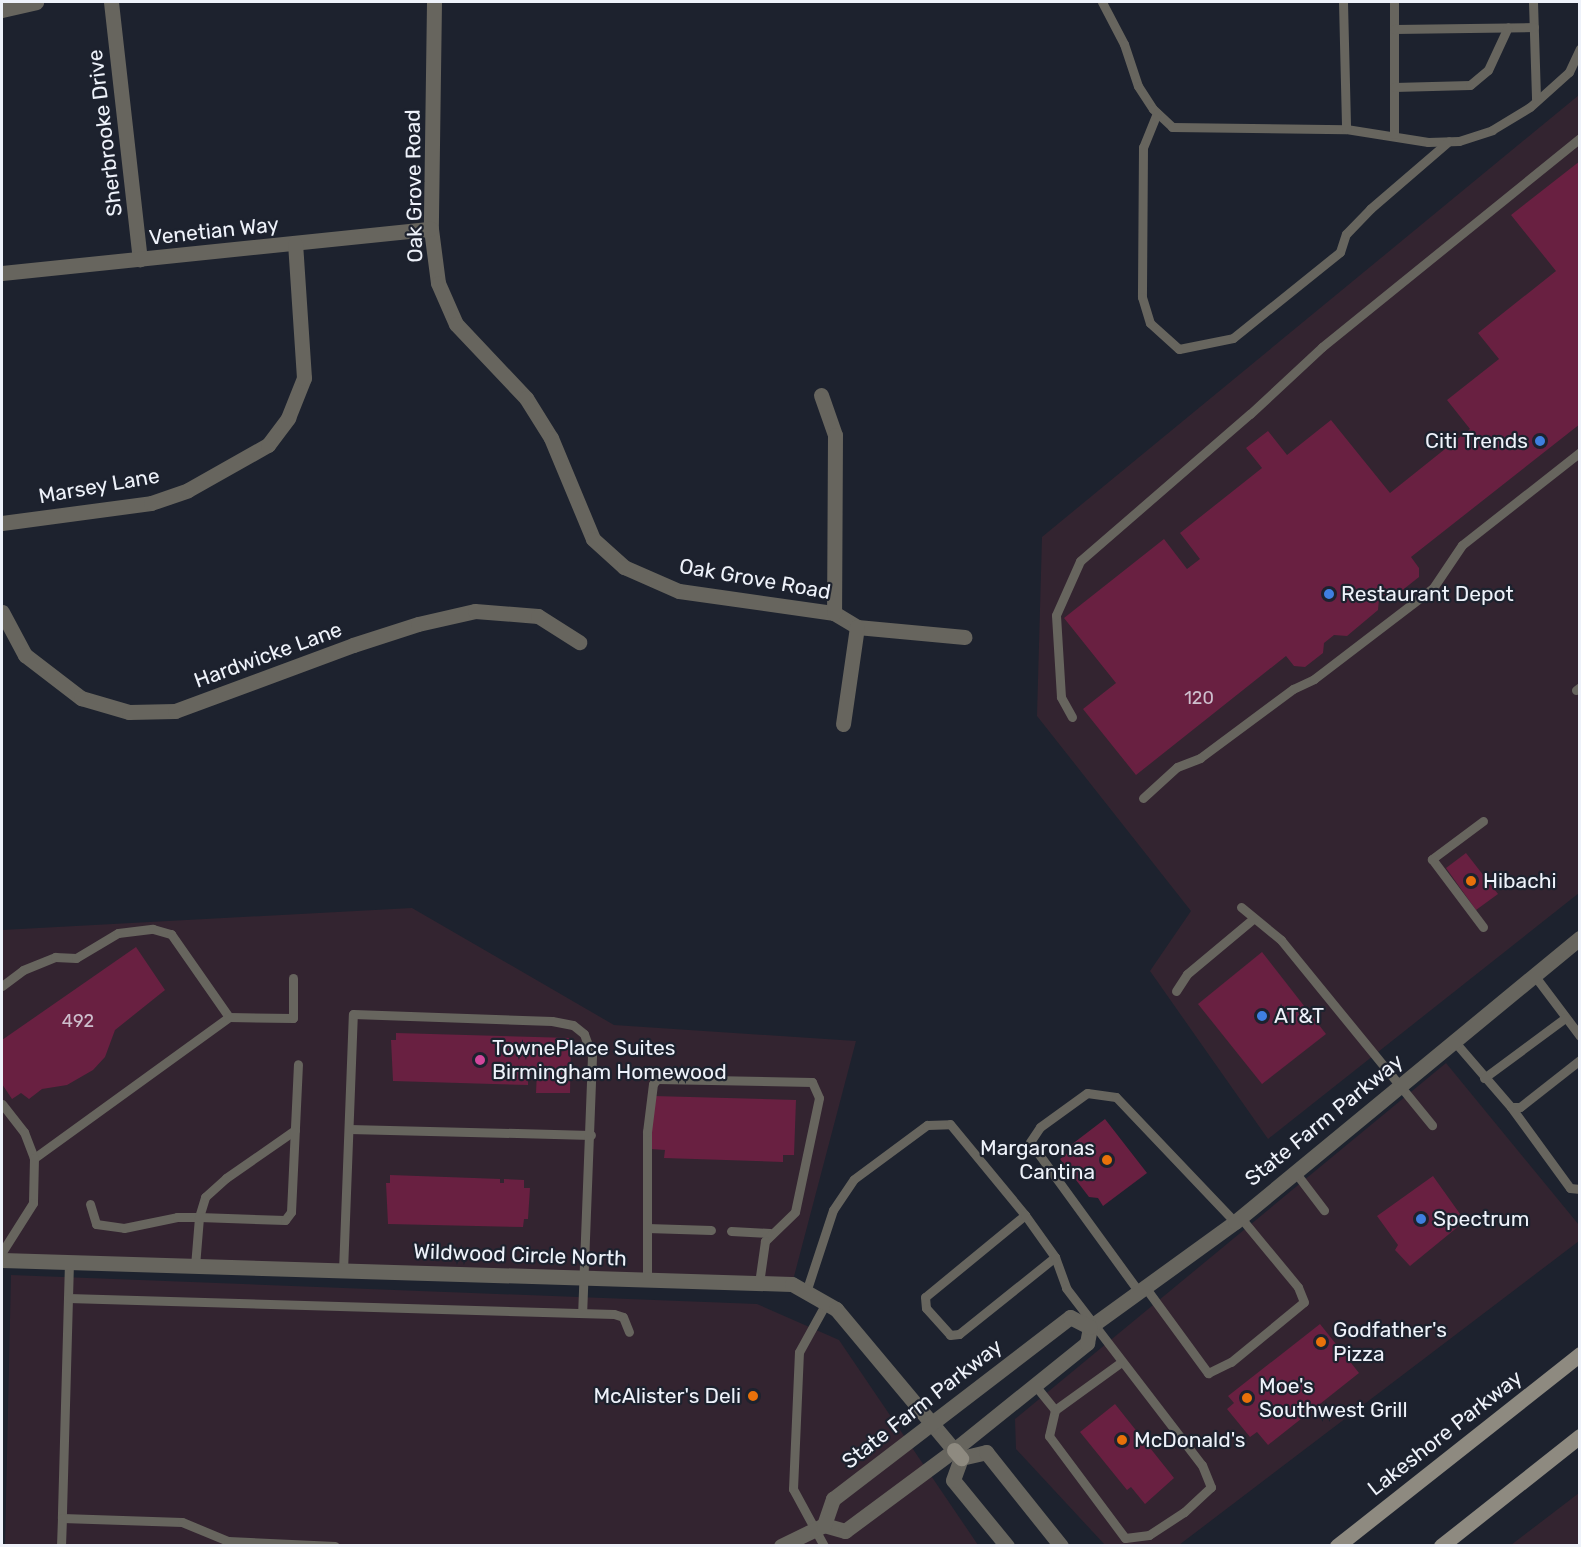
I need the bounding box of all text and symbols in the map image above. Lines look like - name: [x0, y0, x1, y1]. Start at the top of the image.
- street label: Sherbrooke Drive: [82, 48, 128, 218]
- street label: Oak Grove Road: [400, 109, 428, 263]
- street label: Venetian Way: [148, 212, 280, 250]
- place label: Citi Trends: [1425, 428, 1528, 454]
- marker: Citi Trends: [1533, 434, 1547, 448]
- street label: Marsey Lane: [36, 463, 162, 509]
- street label: Oak Grove Road: [677, 553, 833, 605]
- place label: Restaurant Depot: [1341, 581, 1514, 607]
- marker: Restaurant Depot: [1322, 587, 1336, 601]
- street label: Hardwicke Lane: [191, 617, 345, 693]
- house number: 120: [1184, 687, 1214, 709]
- place label: Hibachi: [1483, 868, 1557, 894]
- marker: Hibachi: [1464, 874, 1478, 888]
- place label: AT&T: [1274, 1003, 1324, 1029]
- marker: AT&T: [1255, 1009, 1269, 1023]
- house number: 492: [62, 1010, 94, 1032]
- place label: TownePlace Suites Birmingham Homewood: [492, 1035, 727, 1085]
- street label: State Farm Parkway: [1240, 1049, 1408, 1191]
- marker: TownePlace Suites Birmingham Homewood: [473, 1053, 487, 1067]
- place label: Margaronas Cantina: [980, 1135, 1095, 1185]
- marker: Margaronas Cantina: [1100, 1153, 1114, 1167]
- place label: Spectrum: [1433, 1206, 1529, 1232]
- marker: Spectrum: [1414, 1212, 1428, 1226]
- street label: Wildwood Circle North: [413, 1239, 627, 1271]
- place label: Godfather's Pizza: [1333, 1317, 1447, 1367]
- street label: State Farm Parkway: [837, 1334, 1007, 1474]
- marker: Godfather's Pizza: [1314, 1335, 1328, 1349]
- street label: Lakeshore Parkway: [1363, 1365, 1527, 1501]
- place label: Moe's Southwest Grill: [1259, 1373, 1408, 1423]
- place label: McAlister's Deli: [593, 1383, 741, 1409]
- marker: McAlister's Deli: [746, 1389, 760, 1403]
- marker: Moe's Southwest Grill: [1240, 1391, 1254, 1405]
- place label: McDonald's: [1134, 1427, 1246, 1453]
- marker: McDonald's: [1115, 1433, 1129, 1447]

